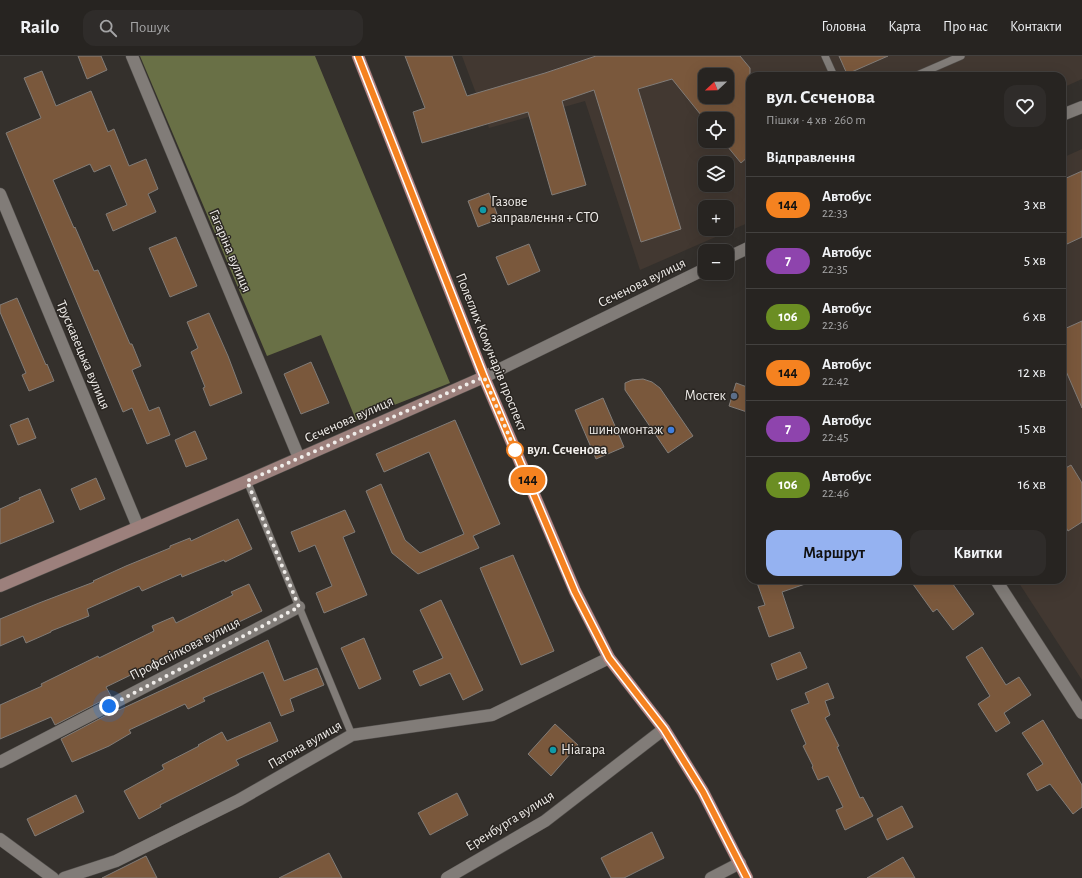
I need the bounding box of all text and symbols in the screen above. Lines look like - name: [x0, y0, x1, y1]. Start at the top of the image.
- search box: [83, 10, 363, 46]
- icon: search: [97, 17, 119, 39]
- text: Railo: [20, 18, 59, 37]
- text: Пошук: [129, 20, 170, 35]
- text: Головна: [821, 20, 866, 34]
- text: Карта: [888, 20, 921, 34]
- text: Про нас: [943, 20, 988, 34]
- text: Контакти: [1010, 20, 1062, 34]
- north arrow: [698, 68, 734, 104]
- map controls: [698, 68, 734, 280]
- button: heart: [1004, 85, 1046, 127]
- text: вул. Сєченова: [766, 88, 875, 107]
- button: locate: [698, 112, 734, 148]
- text: Пішки · 4 хв · 260 m: [766, 114, 866, 127]
- text: Відправлення: [766, 150, 855, 165]
- button: layers: [698, 156, 734, 192]
- text: Автобус: [822, 189, 872, 204]
- place label: Газове заправлення + СТО: [491, 195, 599, 225]
- text: 3 хв: [1024, 197, 1046, 212]
- text: 144: [778, 198, 798, 212]
- button: +: [698, 200, 734, 236]
- marker: Газове заправлення + СТО: [478, 205, 488, 215]
- text: 22:33: [822, 207, 848, 220]
- street label: Гагаріна вулиця: [206, 208, 254, 294]
- button: −: [698, 244, 734, 280]
- text: Автобус: [822, 245, 872, 260]
- text: 5 хв: [1024, 253, 1046, 268]
- text: 7: [785, 254, 791, 268]
- street label: Сєченова вулиця: [596, 256, 688, 310]
- text: 22:35: [822, 263, 848, 276]
- street label: Полеглих Комунарів проспект: [453, 271, 529, 434]
- street label: Трускавецька вулиця: [54, 298, 112, 412]
- text: Автобус: [822, 301, 872, 316]
- text: 6 хв: [1023, 309, 1046, 324]
- text: 106: [778, 310, 798, 324]
- text: 22:36: [822, 319, 848, 332]
- text: Автобус: [822, 357, 872, 372]
- text: 12 хв: [1018, 365, 1046, 380]
- text: 144: [778, 366, 798, 380]
- text: 22:42: [822, 375, 849, 388]
- place label: Мостек: [685, 389, 727, 403]
- marker: Мостек: [729, 391, 739, 401]
- street label: Сєченова вулиця: [302, 394, 396, 446]
- text: Автобус: [822, 413, 872, 428]
- text: 15 хв: [1018, 421, 1046, 436]
- text: 7: [785, 422, 791, 436]
- place label: шиномонтаж: [589, 423, 663, 437]
- marker: шиномонтаж: [666, 425, 676, 435]
- text: 22:45: [822, 431, 849, 444]
- marker: вул. Сєченова: [506, 441, 524, 459]
- place label: вул. Сєченова: [527, 443, 608, 457]
- line badge: 144: [505, 467, 551, 493]
- text: Автобус: [822, 469, 872, 484]
- text: 144: [518, 473, 538, 487]
- text: 16 хв: [1018, 477, 1046, 492]
- text: 106: [778, 478, 798, 492]
- text: 22:46: [822, 487, 849, 500]
- button: Маршрут: [766, 530, 902, 576]
- button: Квитки: [910, 530, 1046, 576]
- street label: Профспілкова вулиця: [127, 615, 243, 683]
- your location: [99, 696, 119, 716]
- street label: Патона вулиця: [266, 718, 344, 772]
- place label: Ніагара: [561, 743, 606, 757]
- marker: Ніагара: [548, 745, 558, 755]
- street label: Еренбурга вулиця: [463, 788, 557, 854]

